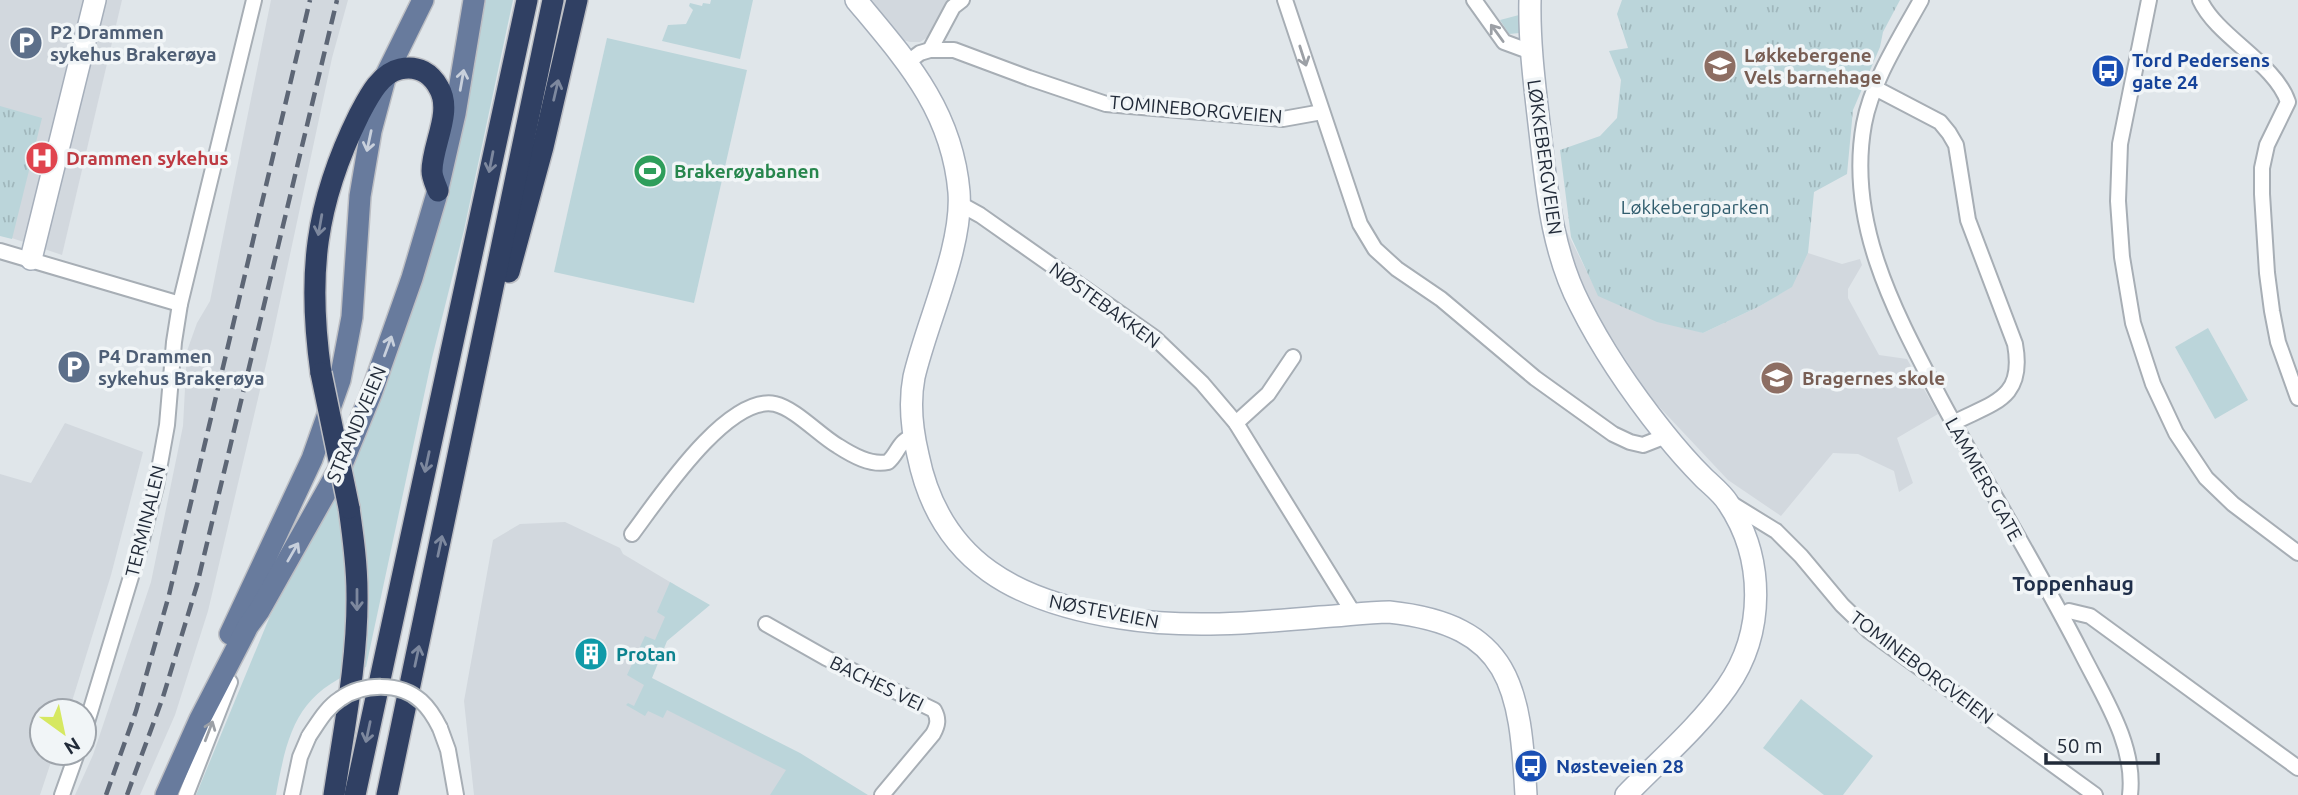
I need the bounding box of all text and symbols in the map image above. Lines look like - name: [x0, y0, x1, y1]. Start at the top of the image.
- place label: P2 Drammen sykehus Brakerøya: [50, 21, 217, 65]
- parking icon: P2 Drammen sykehus Brakerøya: [7, 24, 45, 62]
- one-way arrow: [1490, 24, 1505, 42]
- place label: Løkkebergene Vels barnehage: [1744, 44, 1882, 88]
- one-way arrow: [1298, 45, 1311, 67]
- school or university icon: Løkkebergene Vels barnehage: [1701, 47, 1739, 85]
- place label: Tord Pedersens gate 24: [2132, 49, 2270, 93]
- bus stop icon: Tord Pedersens gate 24: [2089, 52, 2127, 90]
- one-way arrow: [456, 69, 469, 92]
- street label: LØKKEBERGVEIEN: [1523, 78, 1567, 236]
- one-way arrow: [550, 79, 563, 102]
- street label: TOMINEBORGVEIEN: [1109, 90, 1283, 128]
- one-way arrow: [362, 129, 376, 152]
- hospital icon: Drammen sykehus: [23, 139, 61, 177]
- place label: Drammen sykehus: [66, 147, 228, 169]
- one-way arrow: [484, 150, 498, 173]
- sports icon: Brakerøyabanen: [631, 152, 669, 190]
- place label: Brakerøyabanen: [674, 160, 820, 182]
- park label: Løkkebergparken: [1621, 196, 1769, 218]
- one-way arrow: [313, 213, 326, 236]
- street label: NØSTEBAKKEN: [1045, 258, 1165, 352]
- one-way arrow: [383, 335, 395, 357]
- place label: P4 Drammen sykehus Brakerøya: [98, 345, 265, 389]
- parking icon: P4 Drammen sykehus Brakerøya: [55, 348, 93, 386]
- school or university icon: Bragernes skole: [1758, 359, 1796, 397]
- street label: STRANDVEIEN: [322, 363, 390, 485]
- place label: Bragernes skole: [1802, 367, 1945, 389]
- street label: LAMMERS GATE: [1941, 414, 2027, 544]
- one-way arrow: [420, 450, 433, 473]
- street label: TERMINALEN: [121, 463, 169, 579]
- one-way arrow: [433, 535, 447, 558]
- one-way arrow: [287, 542, 300, 563]
- district label: Toppenhaug: [2012, 571, 2134, 595]
- one-way arrow: [350, 588, 364, 611]
- street label: NØSTEVEIEN: [1047, 590, 1161, 632]
- street label: TOMINEBORGVEIEN: [1846, 606, 1998, 728]
- building icon: Protan: [572, 635, 610, 673]
- place label: Protan: [616, 643, 676, 665]
- one-way arrow: [410, 645, 424, 668]
- street label: BACHES VEI: [826, 651, 928, 715]
- north arrow: [28, 697, 98, 767]
- one-way arrow: [204, 720, 217, 742]
- one-way arrow: [361, 720, 375, 743]
- scale bar: [2046, 722, 2158, 766]
- text: N: [60, 733, 84, 759]
- text: 50 m: [2056, 733, 2103, 757]
- bus stop icon: Nøsteveien 28: [1512, 747, 1550, 785]
- place label: Nøsteveien 28: [1556, 755, 1684, 777]

